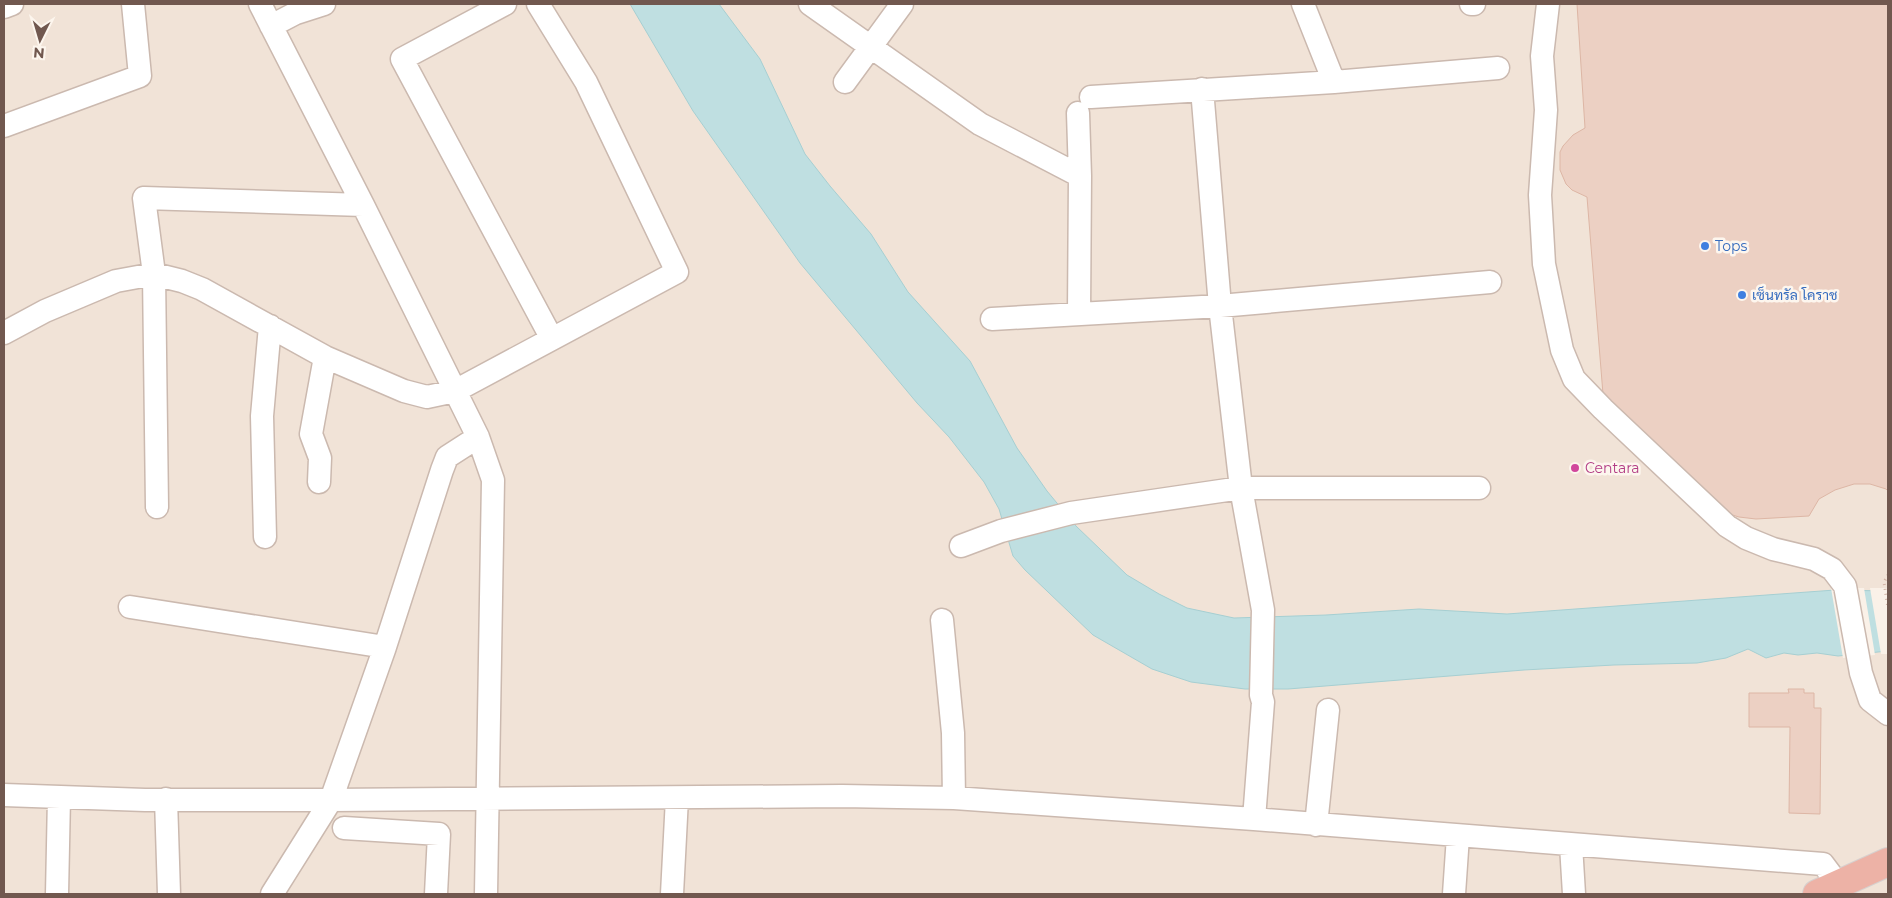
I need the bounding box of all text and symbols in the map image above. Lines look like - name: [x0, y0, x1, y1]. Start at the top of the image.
- north arrow: [15, 15, 65, 65]
- text: N: [32, 43, 45, 62]
- place label: Tops: [1715, 237, 1748, 255]
- marker: Tops: [1699, 240, 1711, 252]
- place label: เซ็นทรัล โคราช: [1752, 286, 1837, 304]
- marker: เซ็นทรัล โคราช: [1736, 289, 1748, 301]
- place label: Centara: [1585, 459, 1640, 477]
- marker: Centara: [1569, 462, 1581, 474]

